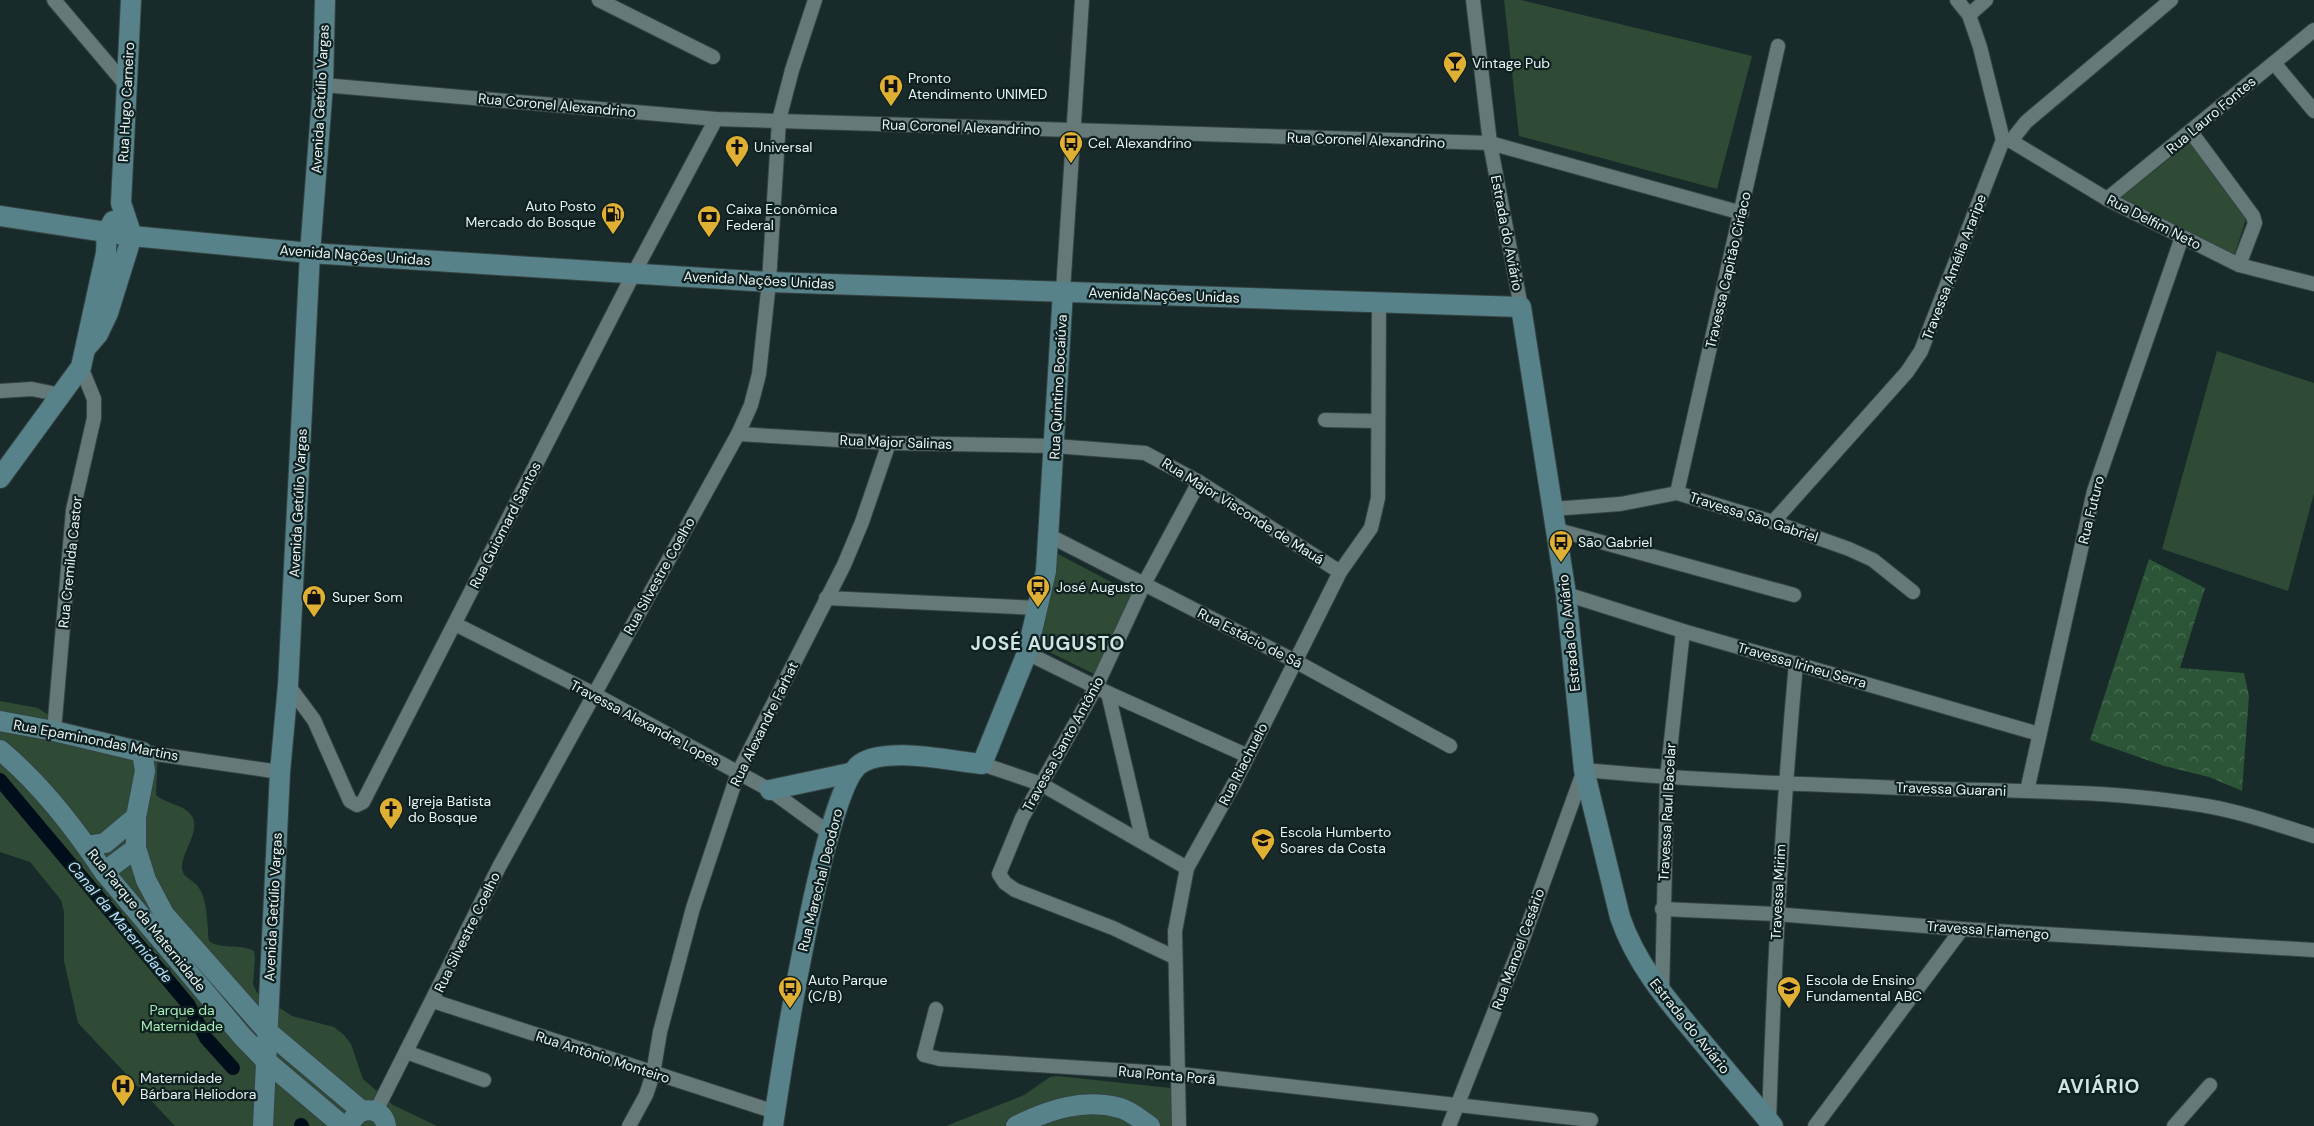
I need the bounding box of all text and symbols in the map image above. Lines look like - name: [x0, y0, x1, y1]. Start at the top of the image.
- street label: Avenida Getúlio Vargas: [307, 24, 333, 174]
- street label: Rua Hugo Carneiro: [114, 42, 138, 162]
- bar icon: Vintage Pub: [1442, 50, 1468, 84]
- place label: Vintage Pub: [1472, 54, 1550, 72]
- place label: Pronto Atendimento UNIMED: [908, 69, 1047, 103]
- street label: Rua Lauro Fontes: [2163, 72, 2259, 158]
- hospital icon: Pronto Atendimento UNIMED: [878, 73, 904, 107]
- street label: Rua Coronel Alexandrino: [477, 89, 637, 121]
- street label: Rua Coronel Alexandrino: [882, 115, 1040, 139]
- street label: Rua Coronel Alexandrino: [1287, 128, 1445, 152]
- bus stop icon: Cel. Alexandrino: [1058, 130, 1084, 164]
- church icon: Universal: [724, 134, 750, 168]
- place label: Cel. Alexandrino: [1088, 134, 1192, 152]
- place label: Universal: [754, 138, 813, 156]
- street label: Estrada do Aviário: [1487, 174, 1527, 292]
- street label: Travessa Capitão Ciríaco: [1701, 190, 1755, 350]
- street label: Rua Delfim Neto: [2104, 190, 2204, 254]
- street label: Travessa Amélia Araripe: [1918, 191, 1990, 343]
- place label: Auto Posto Mercado do Bosque: [466, 197, 596, 231]
- place label: Caixa Econômica Federal: [726, 200, 837, 234]
- fuel station icon: Auto Posto Mercado do Bosque: [600, 201, 626, 235]
- bank icon: Caixa Econômica Federal: [696, 204, 722, 238]
- street label: Avenida Nações Unidas: [279, 241, 431, 269]
- street label: Avenida Nações Unidas: [683, 267, 835, 293]
- street label: Avenida Nações Unidas: [1088, 283, 1240, 307]
- street label: Rua Quintino Bocaiúva: [1045, 314, 1071, 460]
- street label: Avenida Getúlio Vargas: [285, 428, 311, 578]
- street label: Rua Major Salinas: [839, 431, 953, 453]
- street label: Rua Major Visconde de Mauá: [1159, 454, 1327, 568]
- street label: Rua Guiomard Santos: [465, 459, 545, 591]
- street label: Rua Futuro: [2074, 474, 2108, 546]
- street label: Travessa São Gabriel: [1687, 488, 1821, 546]
- street label: Rua Cremilda Castor: [54, 495, 86, 629]
- street label: Rua Silvestre Coelho: [619, 514, 699, 638]
- bus stop icon: São Gabriel: [1548, 529, 1574, 563]
- place label: São Gabriel: [1578, 533, 1652, 551]
- bus stop icon: José Augusto: [1025, 574, 1051, 608]
- street label: Estrada do Aviário: [1554, 574, 1584, 692]
- place label: José Augusto: [1056, 578, 1143, 596]
- shop icon: Super Som: [301, 584, 327, 618]
- place label: Super Som: [332, 588, 403, 606]
- street label: Rua Estácio de Sá: [1195, 604, 1305, 672]
- district label: JOSÉ AUGUSTO: [970, 631, 1126, 656]
- street label: Travessa Irineu Serra: [1735, 638, 1869, 692]
- street label: Rua Alexandre Farhat: [726, 659, 802, 789]
- street label: Travessa Santo Antônio: [1018, 673, 1108, 815]
- street label: Travessa Alexandre Lopes: [567, 676, 723, 770]
- street label: Rua Epaminondas Martins: [12, 715, 180, 765]
- street label: Rua Riachuelo: [1214, 720, 1272, 808]
- street label: Travessa Raul Bacelar: [1654, 742, 1680, 882]
- street label: Travessa Guarani: [1896, 778, 2006, 800]
- place label: Igreja Batista do Bosque: [408, 792, 491, 826]
- church icon: Igreja Batista do Bosque: [378, 796, 404, 830]
- street label: Rua Marechal Deodoro: [794, 807, 846, 953]
- place label: Escola Humberto Soares da Costa: [1280, 823, 1391, 857]
- school or university icon: Escola Humberto Soares da Costa: [1250, 827, 1276, 861]
- street label: Avenida Getúlio Vargas: [260, 832, 286, 982]
- street label: Travessa Mirim: [1766, 844, 1790, 940]
- street label: Rua Parque da Maternidade: [84, 845, 210, 995]
- water label: Canal da Maternidade: [63, 857, 177, 988]
- street label: Rua Silvestre Coelho: [430, 869, 504, 995]
- street label: Rua Manoel Cesário: [1488, 886, 1548, 1012]
- street label: Travessa Flamengo: [1926, 917, 2050, 943]
- place label: Auto Parque (C/B): [808, 971, 888, 1005]
- place label: Escola de Ensino Fundamental ABC: [1806, 971, 1922, 1005]
- bus stop icon: Auto Parque (C/B): [777, 975, 803, 1009]
- street label: Estrada do Aviário: [1646, 975, 1734, 1077]
- school or university icon: Escola de Ensino Fundamental ABC: [1776, 975, 1802, 1009]
- park label: Parque da Maternidade: [141, 1001, 223, 1035]
- street label: Rua Antônio Monteiro: [534, 1027, 672, 1087]
- street label: Rua Ponta Porã: [1118, 1062, 1216, 1088]
- place label: Maternidade Bárbara Heliodora: [140, 1069, 256, 1103]
- hospital icon: Maternidade Bárbara Heliodora: [110, 1073, 136, 1107]
- district label: AVIÁRIO: [2058, 1074, 2140, 1099]

